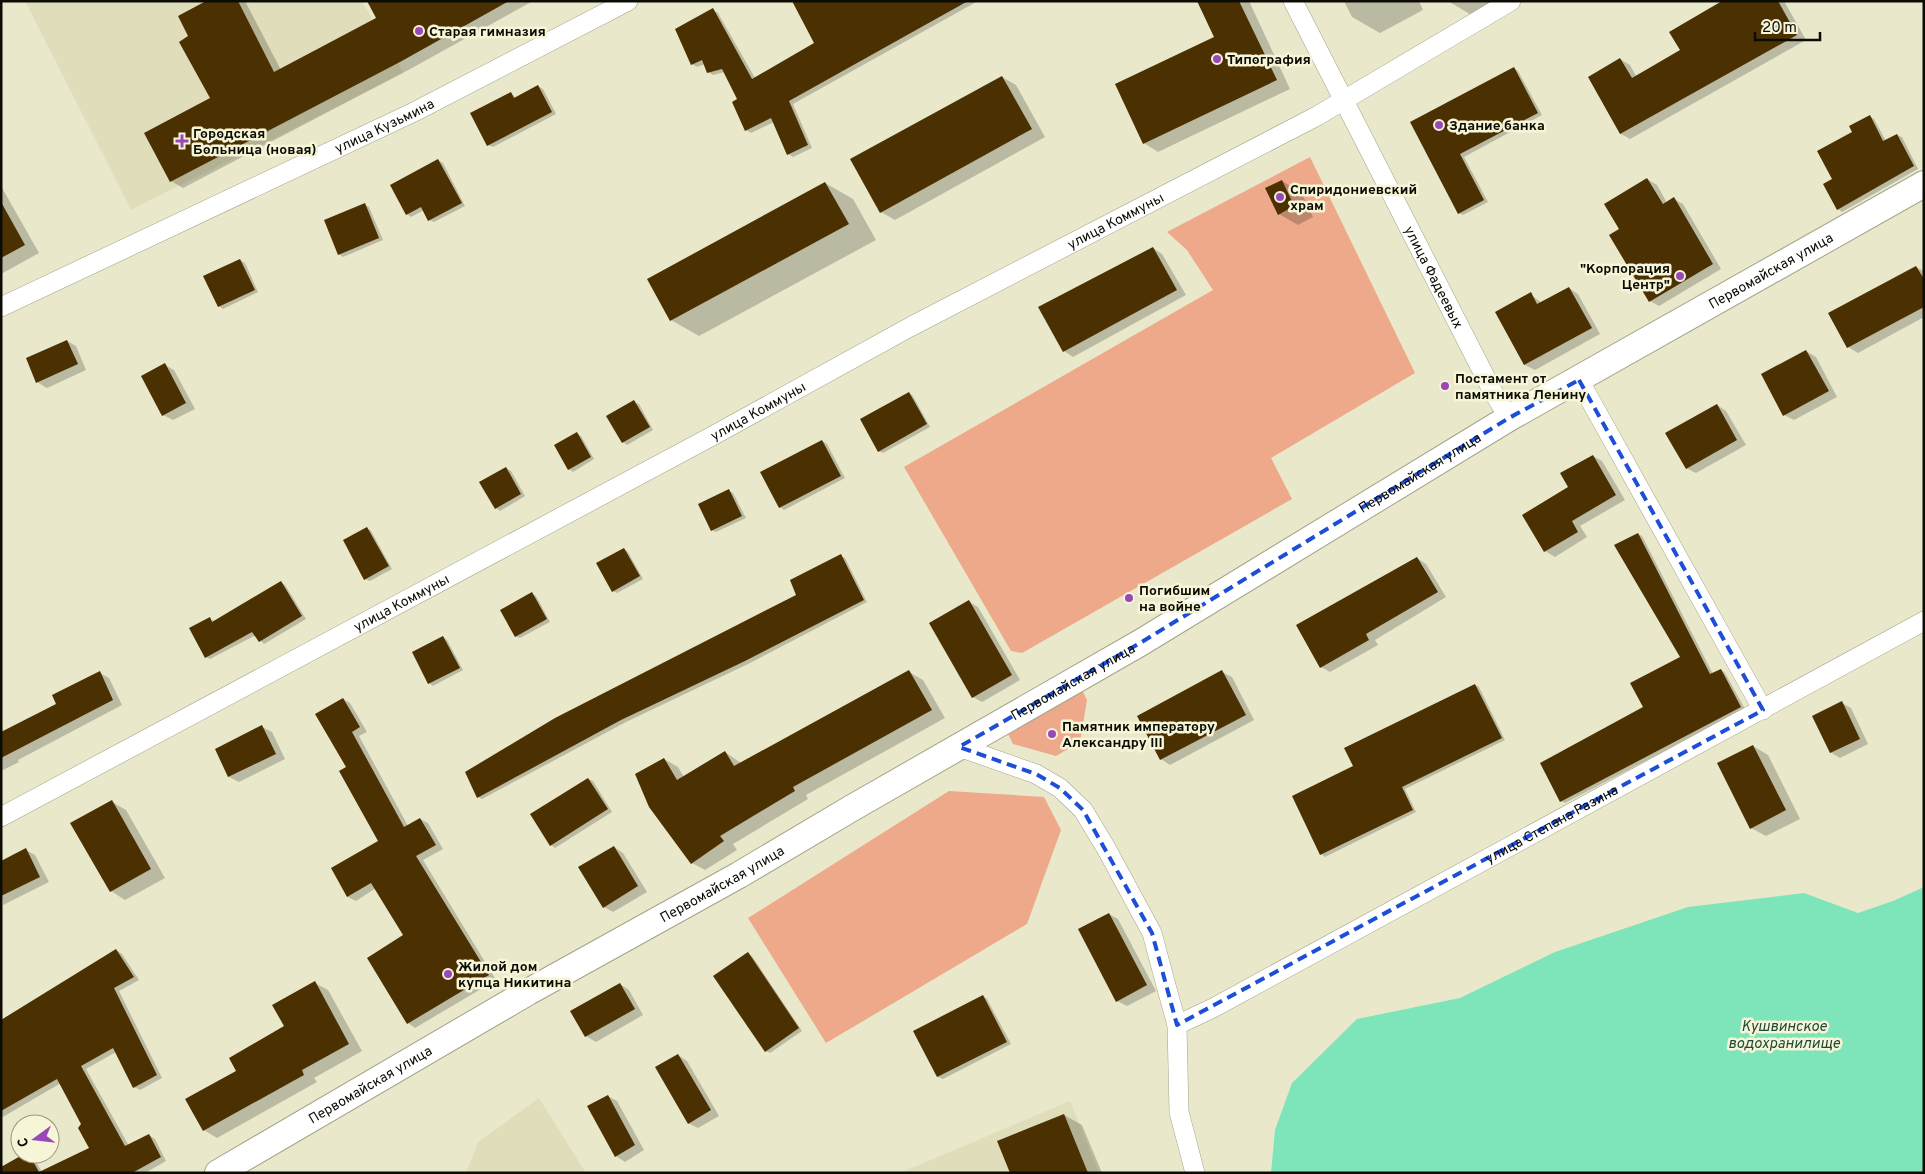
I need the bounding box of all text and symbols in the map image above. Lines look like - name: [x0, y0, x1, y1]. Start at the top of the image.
- scale bar: [1755, 10, 1820, 42]
- text: 20 m: [1762, 19, 1797, 38]
- place label: Старая гимназия: [429, 24, 546, 41]
- marker: Старая гимназия: [413, 25, 425, 37]
- place label: Типография: [1227, 52, 1311, 69]
- marker: Типография: [1211, 53, 1223, 65]
- street label: улица Кузьмина: [333, 96, 438, 158]
- place label: Здание банка: [1449, 118, 1545, 135]
- marker: Здание банка: [1433, 119, 1445, 131]
- place label: Городская Больница (новая): [193, 126, 316, 159]
- marker: Городская Больница (новая): [175, 134, 189, 148]
- place label: Спиридониевский храм: [1290, 182, 1417, 215]
- street label: улица Коммуны: [1065, 190, 1167, 254]
- marker: Спиридониевский храм: [1274, 191, 1286, 203]
- street label: улица Фадеевых: [1400, 224, 1466, 332]
- street label: Первомайская улица: [1706, 230, 1837, 314]
- place label: "Корпорация Центр": [1580, 261, 1670, 294]
- marker: "Корпорация Центр": [1674, 270, 1686, 282]
- place label: Постамент от памятника Ленину: [1455, 371, 1586, 404]
- street label: улица Коммуны: [708, 379, 809, 445]
- marker: Постамент от памятника Ленину: [1439, 380, 1451, 392]
- street label: Первомайская улица: [1356, 430, 1485, 518]
- street label: улица Коммуны: [351, 571, 453, 637]
- place label: Погибшим на войне: [1139, 583, 1210, 616]
- marker: Погибшим на войне: [1123, 592, 1135, 604]
- street label: Первомайская улица: [1008, 641, 1139, 725]
- place label: Памятник императору Александру III: [1062, 719, 1215, 752]
- marker: Памятник императору Александру III: [1046, 728, 1058, 740]
- street label: улица Степана Разина: [1483, 782, 1621, 868]
- street label: Первомайская улица: [657, 843, 788, 927]
- place label: Жилой дом купца Никитина: [458, 959, 571, 992]
- marker: Жилой дом купца Никитина: [442, 968, 454, 980]
- water label: Кушвинское водохранилище: [1728, 1018, 1840, 1054]
- street label: Первомайская улица: [306, 1043, 436, 1128]
- north arrow: [10, 1114, 60, 1164]
- text: С: [15, 1135, 33, 1149]

